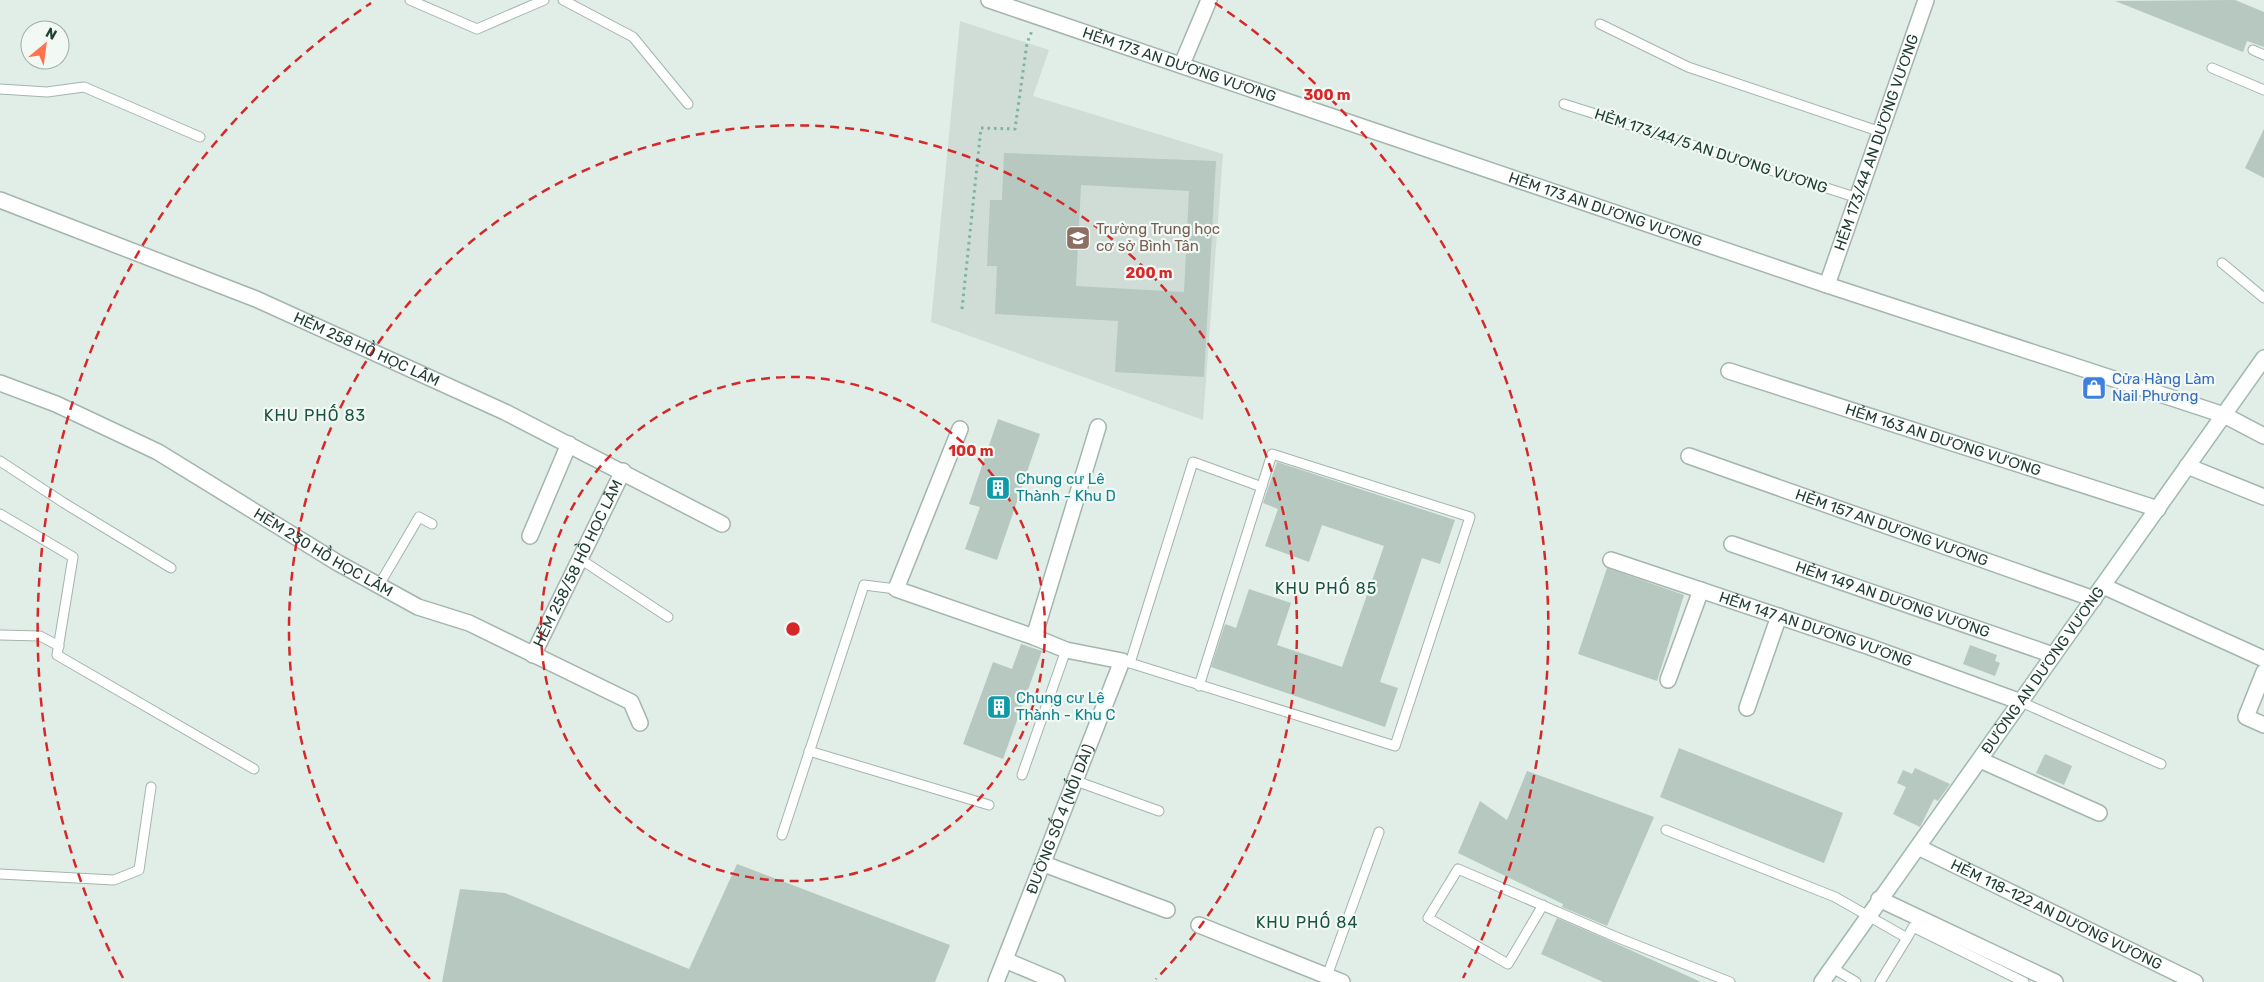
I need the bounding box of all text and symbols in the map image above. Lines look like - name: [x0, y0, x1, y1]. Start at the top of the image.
- north arrow: [20, 20, 70, 70]
- text: N: [43, 24, 60, 44]
- street label: HẺM 173 AN DƯƠNG VƯƠNG: [1080, 24, 1278, 106]
- street label: HẺM 173/44 AN DƯƠNG VƯƠNG: [1831, 32, 1922, 253]
- text: 300 m: [1303, 86, 1351, 104]
- street label: HẺM 173/44/5 AN DƯƠNG VƯƠNG: [1592, 105, 1830, 197]
- street label: HẺM 173 AN DƯƠNG VƯƠNG: [1506, 168, 1704, 251]
- place label: Trường Trung học cơ sở Bình Tân: [1096, 220, 1220, 255]
- school or university icon: Trường Trung học cơ sở Bình Tân: [1065, 225, 1091, 251]
- text: 200 m: [1125, 264, 1173, 282]
- street label: HẺM 258 HỒ HỌC LÃM: [291, 308, 442, 390]
- place label: Cửa Hàng Làm Nail Phương: [2112, 370, 2215, 405]
- shop icon: Cửa Hàng Làm Nail Phương: [2081, 375, 2107, 401]
- street label: HẺM 163 AN DƯƠNG VƯƠNG: [1843, 400, 2043, 480]
- district label: KHU PHỐ 83: [264, 404, 366, 425]
- text: 100 m: [949, 442, 993, 460]
- place label: Chung cư Lê Thành - Khu D: [1016, 470, 1116, 505]
- building icon: Chung cư Lê Thành - Khu D: [985, 475, 1011, 501]
- street label: HẺM 258/58 HỒ HỌC LÃM: [529, 477, 626, 650]
- street label: HẺM 157 AN DƯƠNG VƯƠNG: [1793, 485, 1990, 570]
- street label: HẺM 230 HỒ HỌC LÃM: [251, 504, 396, 600]
- street label: HẺM 149 AN DƯƠNG VƯƠNG: [1793, 558, 1992, 641]
- district label: KHU PHỐ 85: [1275, 577, 1377, 598]
- street label: ĐƯỜNG AN DƯƠNG VƯƠNG: [1978, 583, 2108, 757]
- street label: HẺM 147 AN DƯƠNG VƯƠNG: [1717, 588, 1915, 671]
- centre of rings: [784, 620, 802, 638]
- place label: Chung cư Lê Thành - Khu C: [1016, 689, 1115, 724]
- building icon: Chung cư Lê Thành - Khu C: [986, 694, 1012, 720]
- street label: ĐƯỜNG SỐ 4 (NỐI DÀI): [1022, 742, 1097, 897]
- street label: HẺM 118-122 AN DƯƠNG VƯƠNG: [1948, 855, 2165, 974]
- district label: KHU PHỐ 84: [1256, 911, 1358, 932]

